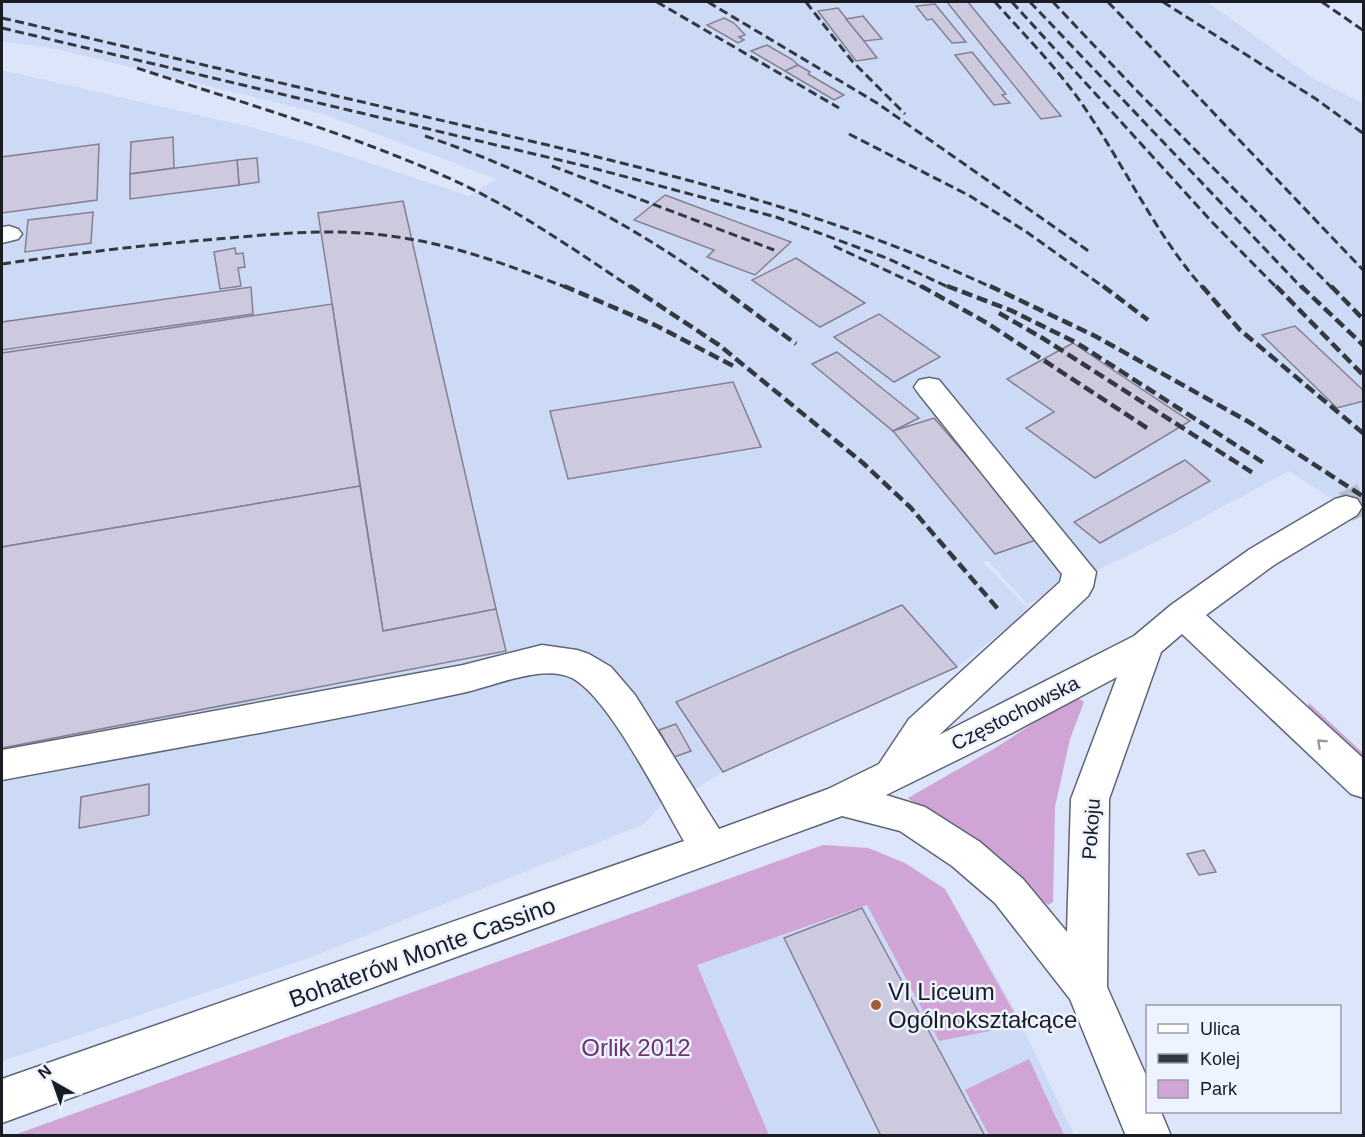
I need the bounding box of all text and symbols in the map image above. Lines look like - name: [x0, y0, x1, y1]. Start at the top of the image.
- street label: Częstochowska: [948, 671, 1083, 755]
- one-way arrow: [1317, 739, 1327, 750]
- street label: Pokoju: [1078, 798, 1104, 860]
- street label: Bohaterów Monte Cassino: [285, 891, 559, 1013]
- place label: VI Liceum Ogólnokształcące: [888, 978, 1077, 1033]
- marker: VI Liceum Ogólnokształcące: [869, 998, 883, 1012]
- legend: [1146, 1005, 1341, 1113]
- text: Ulica: [1200, 1019, 1241, 1039]
- park label: Orlik 2012: [581, 1034, 691, 1061]
- text: Kolej: [1200, 1049, 1240, 1069]
- north arrow: [24, 1053, 84, 1113]
- text: N: [35, 1062, 55, 1082]
- text: Park: [1200, 1079, 1238, 1099]

